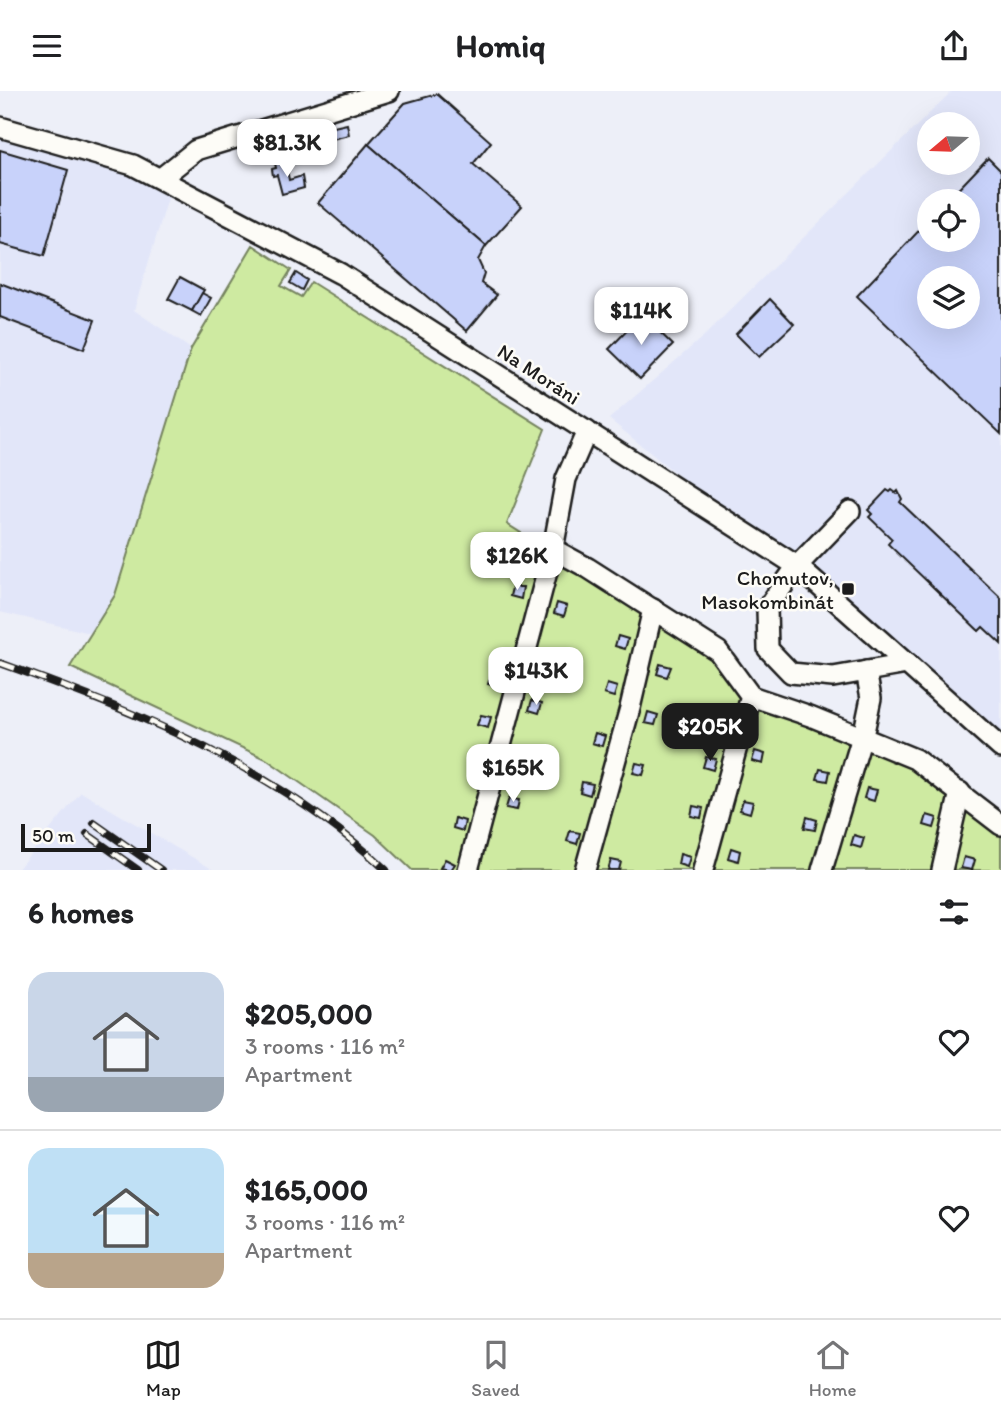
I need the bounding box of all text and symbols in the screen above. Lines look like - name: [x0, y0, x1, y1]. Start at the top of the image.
- icon: menu: [28, 27, 66, 65]
- text: Homiq: [456, 27, 545, 65]
- icon: share: [935, 27, 973, 65]
- north arrow: [917, 112, 980, 175]
- map controls: [917, 112, 980, 329]
- pin: $81.3K: [230, 119, 344, 179]
- text: $81.3K: [253, 128, 321, 156]
- button: locate: [917, 189, 980, 252]
- button: layers: [917, 266, 980, 329]
- pin: $114K: [592, 287, 690, 347]
- text: $114K: [610, 296, 672, 324]
- street label: Na Moráni: [493, 338, 585, 410]
- pin: $126K: [468, 533, 566, 592]
- text: $126K: [486, 541, 548, 569]
- place label: Chomutov, Masokombinát: [701, 565, 834, 614]
- marker: Chomutov, Masokombinát: [840, 581, 856, 597]
- pin: $143K: [487, 647, 585, 707]
- text: $143K: [504, 656, 568, 684]
- pin: $205K: [661, 703, 759, 763]
- text: $205K: [678, 712, 742, 740]
- pin: $165K: [464, 745, 562, 804]
- text: $165K: [482, 753, 544, 781]
- scale bar: [21, 821, 150, 853]
- text: 50 m: [32, 824, 74, 847]
- icon: filters: [935, 893, 973, 931]
- text: 6 homes: [28, 894, 134, 931]
- text: $205,000: [245, 995, 373, 1032]
- icon: home: [84, 1000, 168, 1084]
- icon: heart: [935, 1023, 973, 1061]
- text: 3 rooms · 116 m²: [245, 1032, 405, 1060]
- text: Apartment: [245, 1060, 352, 1088]
- text: $165,000: [245, 1171, 368, 1208]
- icon: home: [84, 1176, 168, 1260]
- icon: heart: [935, 1199, 973, 1237]
- text: 3 rooms · 116 m²: [245, 1208, 405, 1236]
- text: Apartment: [245, 1236, 352, 1264]
- tab: Map: [144, 1336, 182, 1401]
- tab: Saved: [471, 1336, 520, 1401]
- tab: Home: [809, 1336, 857, 1401]

